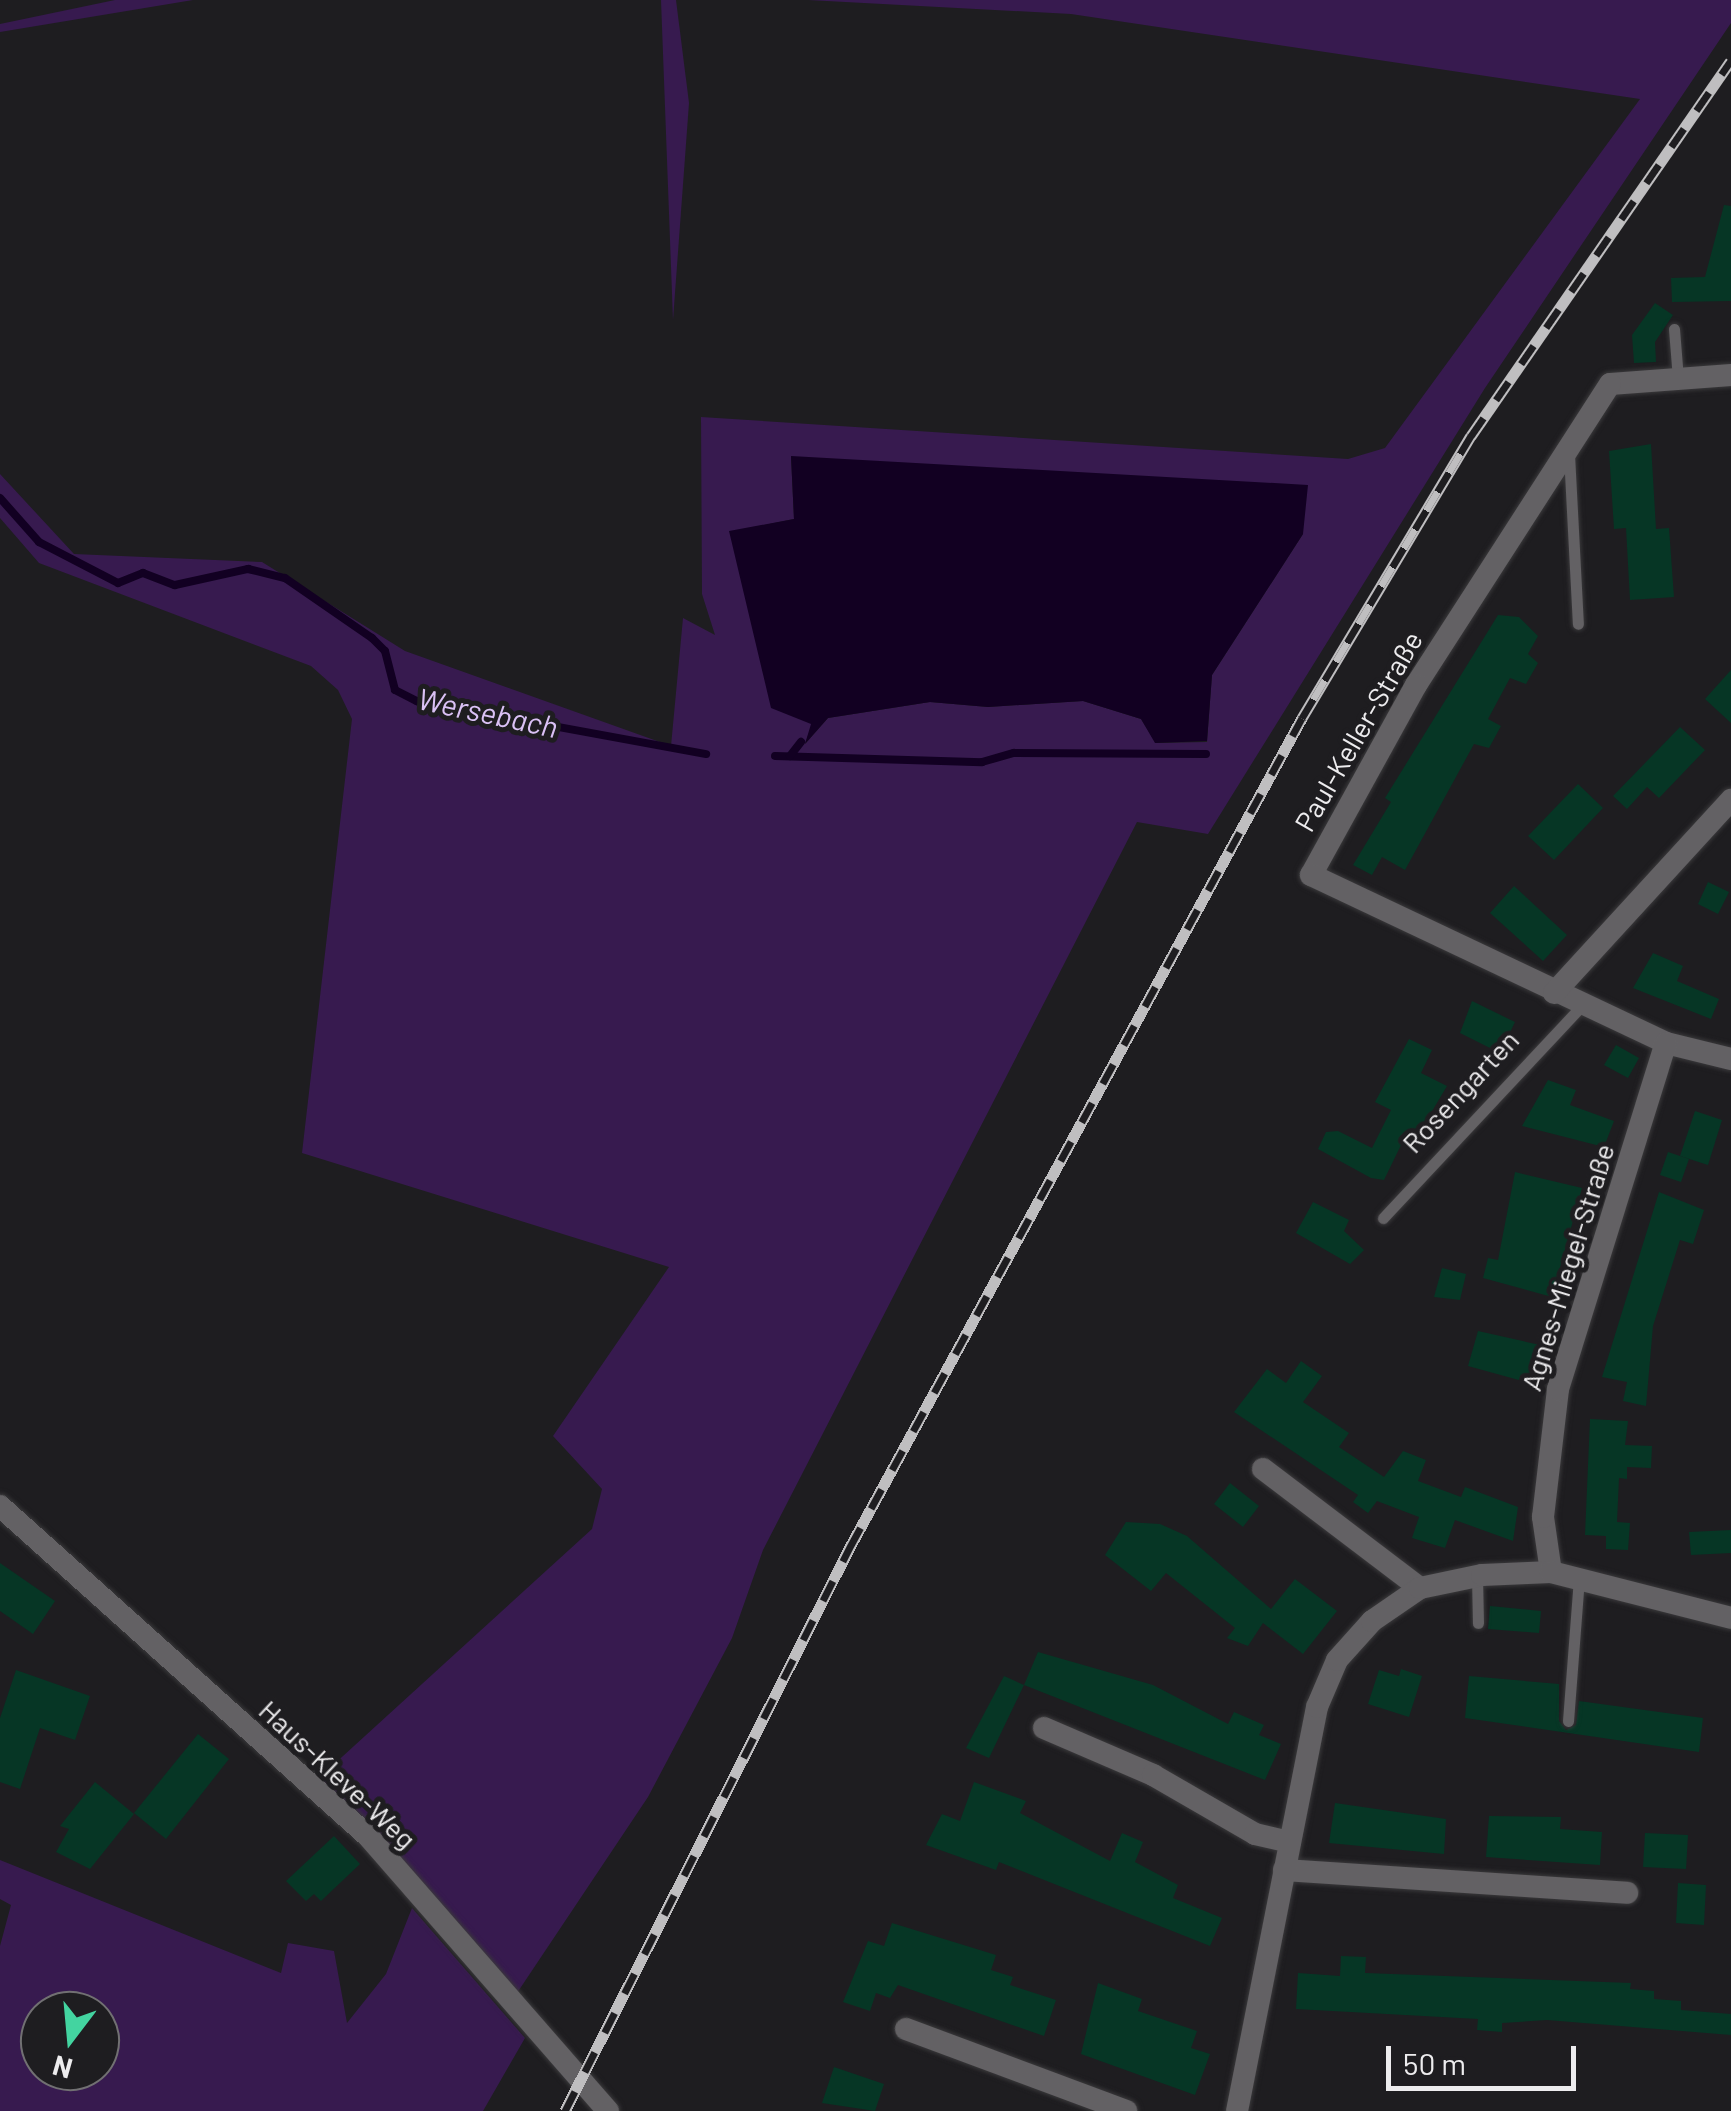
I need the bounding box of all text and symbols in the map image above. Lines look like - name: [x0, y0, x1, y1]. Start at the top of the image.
- street label: Paul-Keller-Straße: [1287, 625, 1429, 837]
- water label: Wersebach: [415, 680, 561, 744]
- street label: Rosengarten: [1395, 1023, 1525, 1159]
- street label: Agnes-Miegel-Straße: [1513, 1139, 1621, 1395]
- street label: Haus-Kleve-Weg: [253, 1693, 423, 1855]
- north arrow: [20, 1991, 120, 2091]
- scale bar: [1391, 2026, 1581, 2088]
- text: 50 m: [1403, 2045, 1466, 2081]
- text: N: [49, 2049, 76, 2087]

